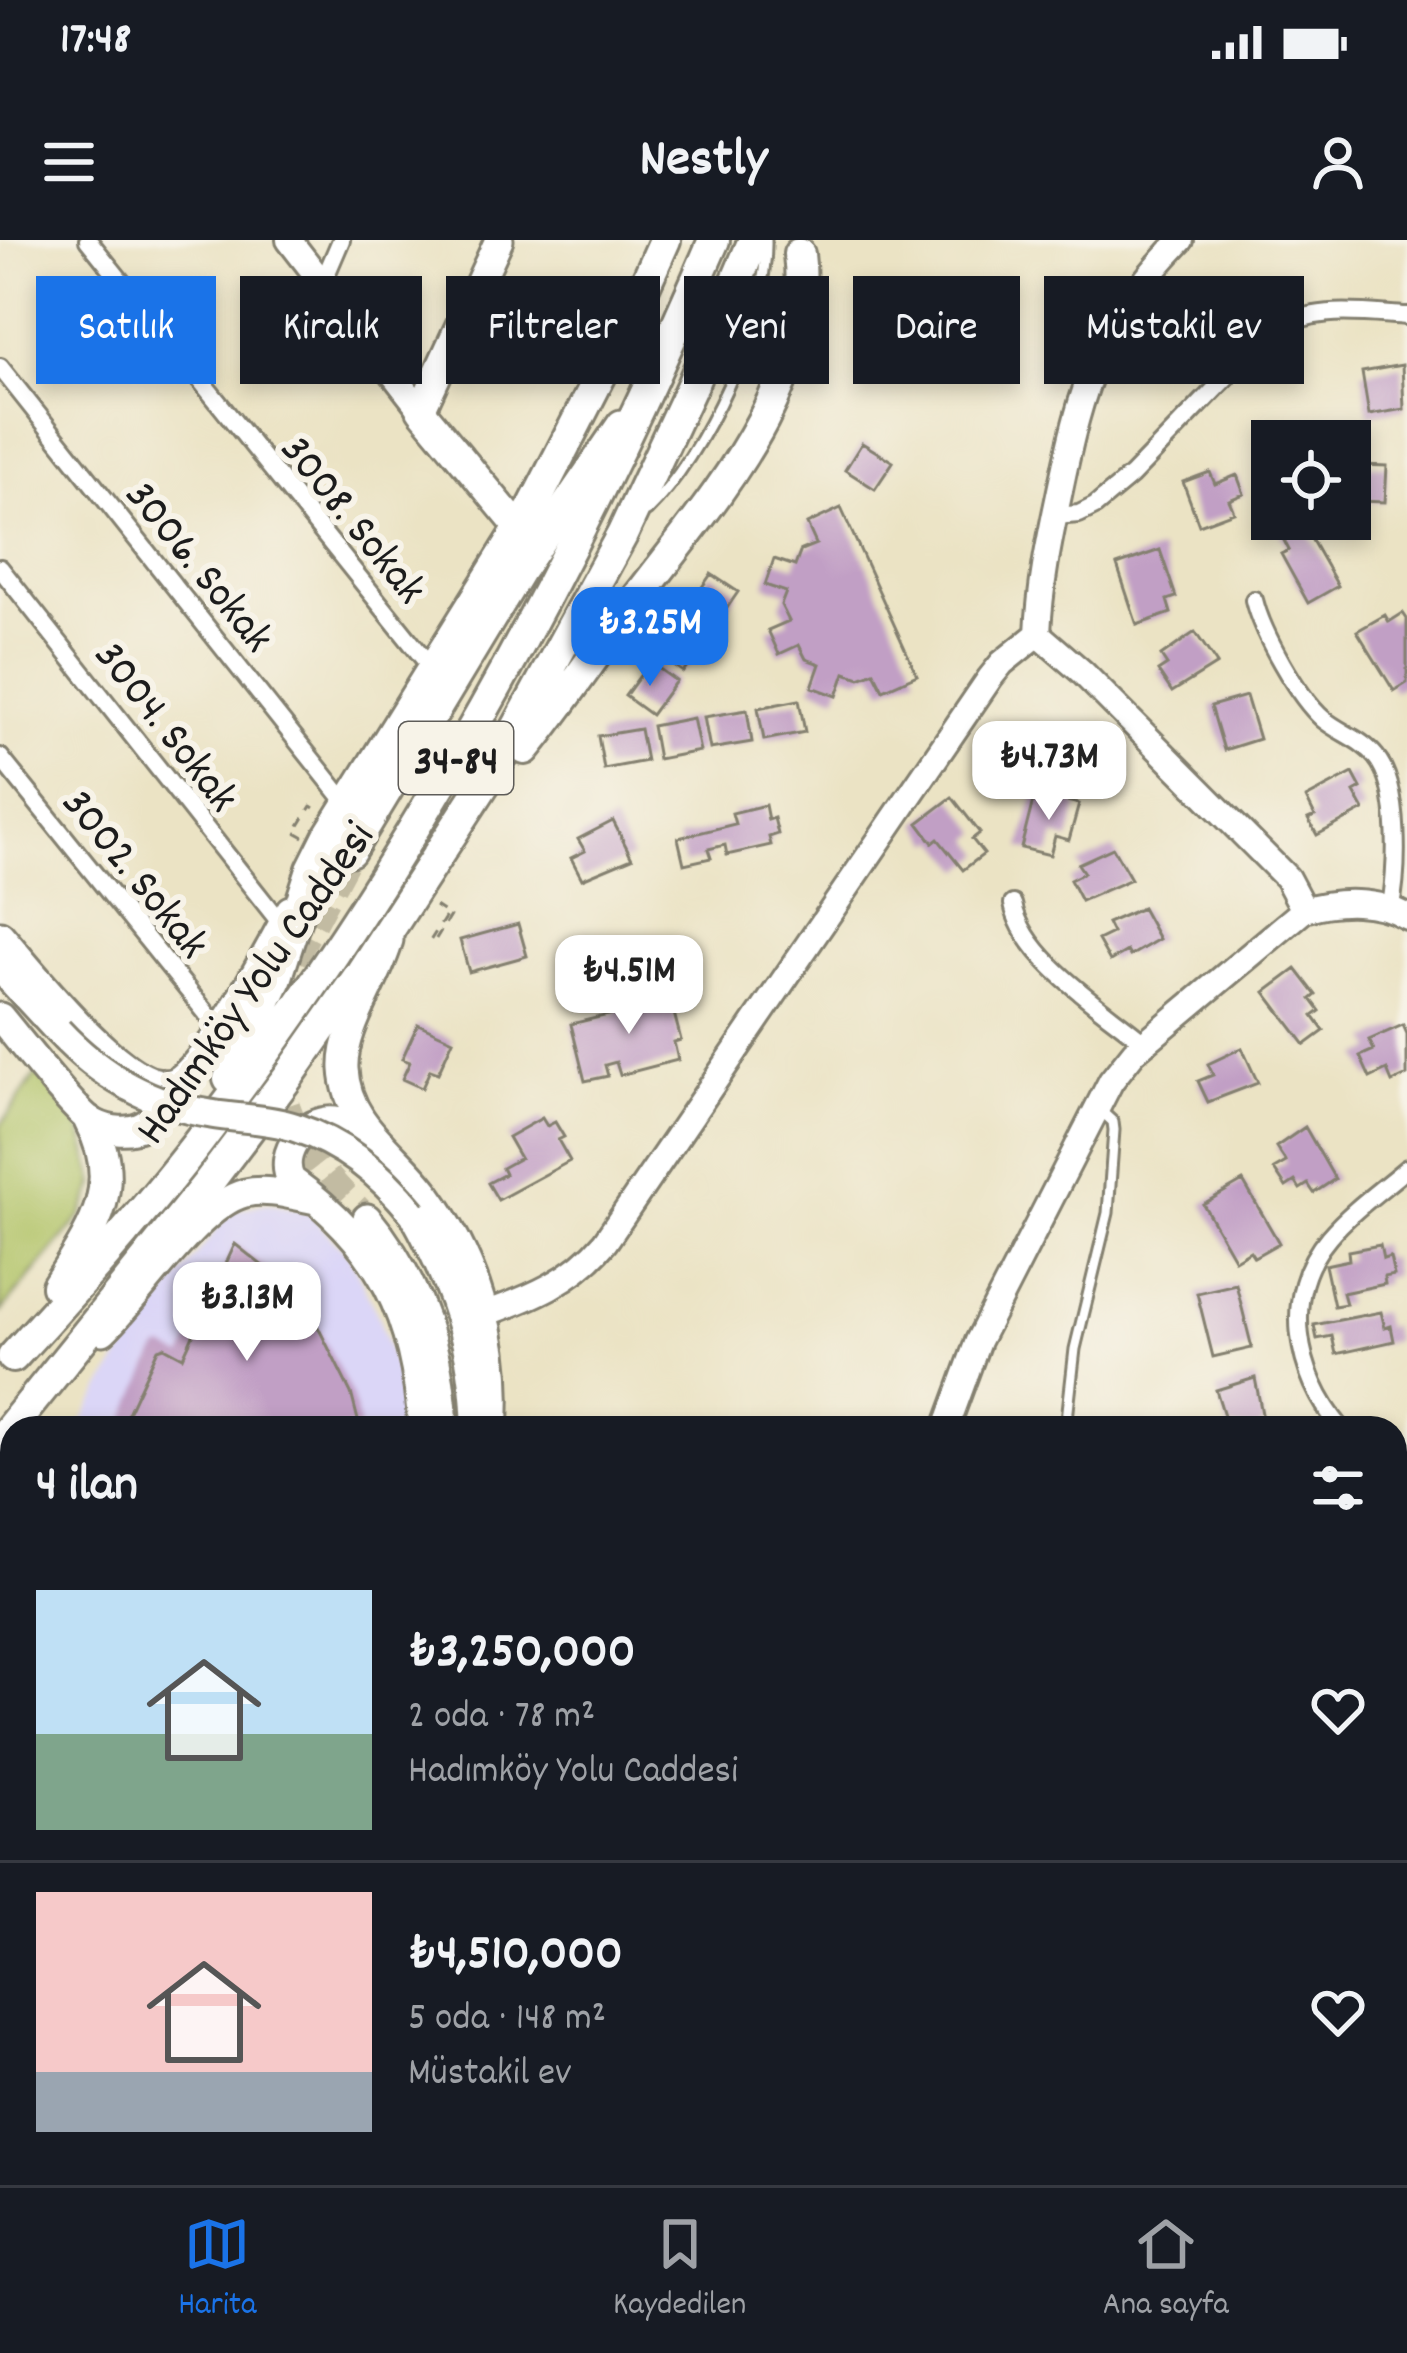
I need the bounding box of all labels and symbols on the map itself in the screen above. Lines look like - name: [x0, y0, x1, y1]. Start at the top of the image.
- street label: 3008. Sokak: [262, 422, 439, 620]
- street label: 3006. Sokak: [107, 468, 286, 669]
- pin: ₺3.25M: [552, 587, 748, 689]
- street label: 3004. Sokak: [76, 628, 251, 828]
- pin: ₺4.73M: [951, 721, 1147, 823]
- road number: 34-84: [399, 722, 513, 794]
- street label: 3002. Sokak: [43, 776, 222, 975]
- street label: Hadımköy Yolu Caddesi: [122, 811, 393, 1159]
- pin: ₺4.51M: [531, 935, 727, 1037]
- pin: ₺3.13M: [149, 1262, 345, 1364]

